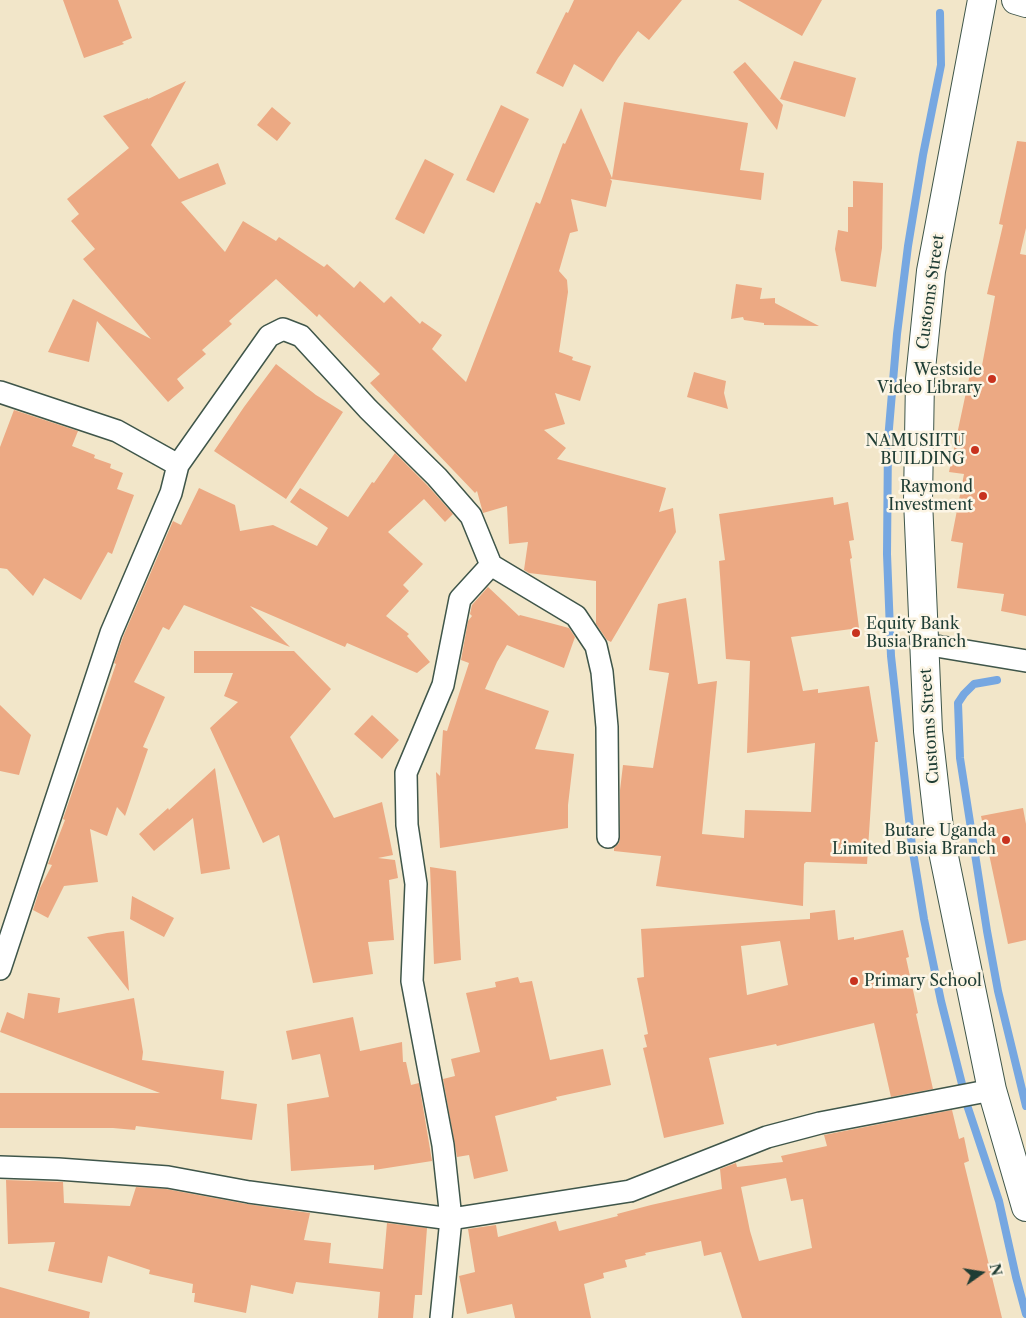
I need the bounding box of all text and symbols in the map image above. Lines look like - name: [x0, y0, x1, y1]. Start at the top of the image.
- street label: Customs Street: [913, 233, 949, 351]
- place label: Westside Video Library: [877, 360, 982, 398]
- marker: Westside Video Library: [986, 373, 998, 385]
- place label: NAMUSIITU BUILDING: [866, 431, 965, 469]
- marker: NAMUSIITU BUILDING: [969, 444, 981, 456]
- place label: Raymond Investment: [888, 477, 973, 515]
- marker: Raymond Investment: [977, 490, 989, 502]
- place label: Equity Bank Busia Branch: [866, 614, 966, 652]
- marker: Equity Bank Busia Branch: [850, 627, 862, 639]
- street label: Customs Street: [916, 667, 944, 785]
- place label: Butare Uganda Limited Busia Branch: [832, 821, 996, 859]
- marker: Butare Uganda Limited Busia Branch: [1000, 834, 1012, 846]
- place label: Primary School: [864, 971, 982, 991]
- marker: Primary School: [848, 975, 860, 987]
- north arrow: [956, 1248, 1006, 1298]
- text: N: [985, 1262, 1006, 1278]

